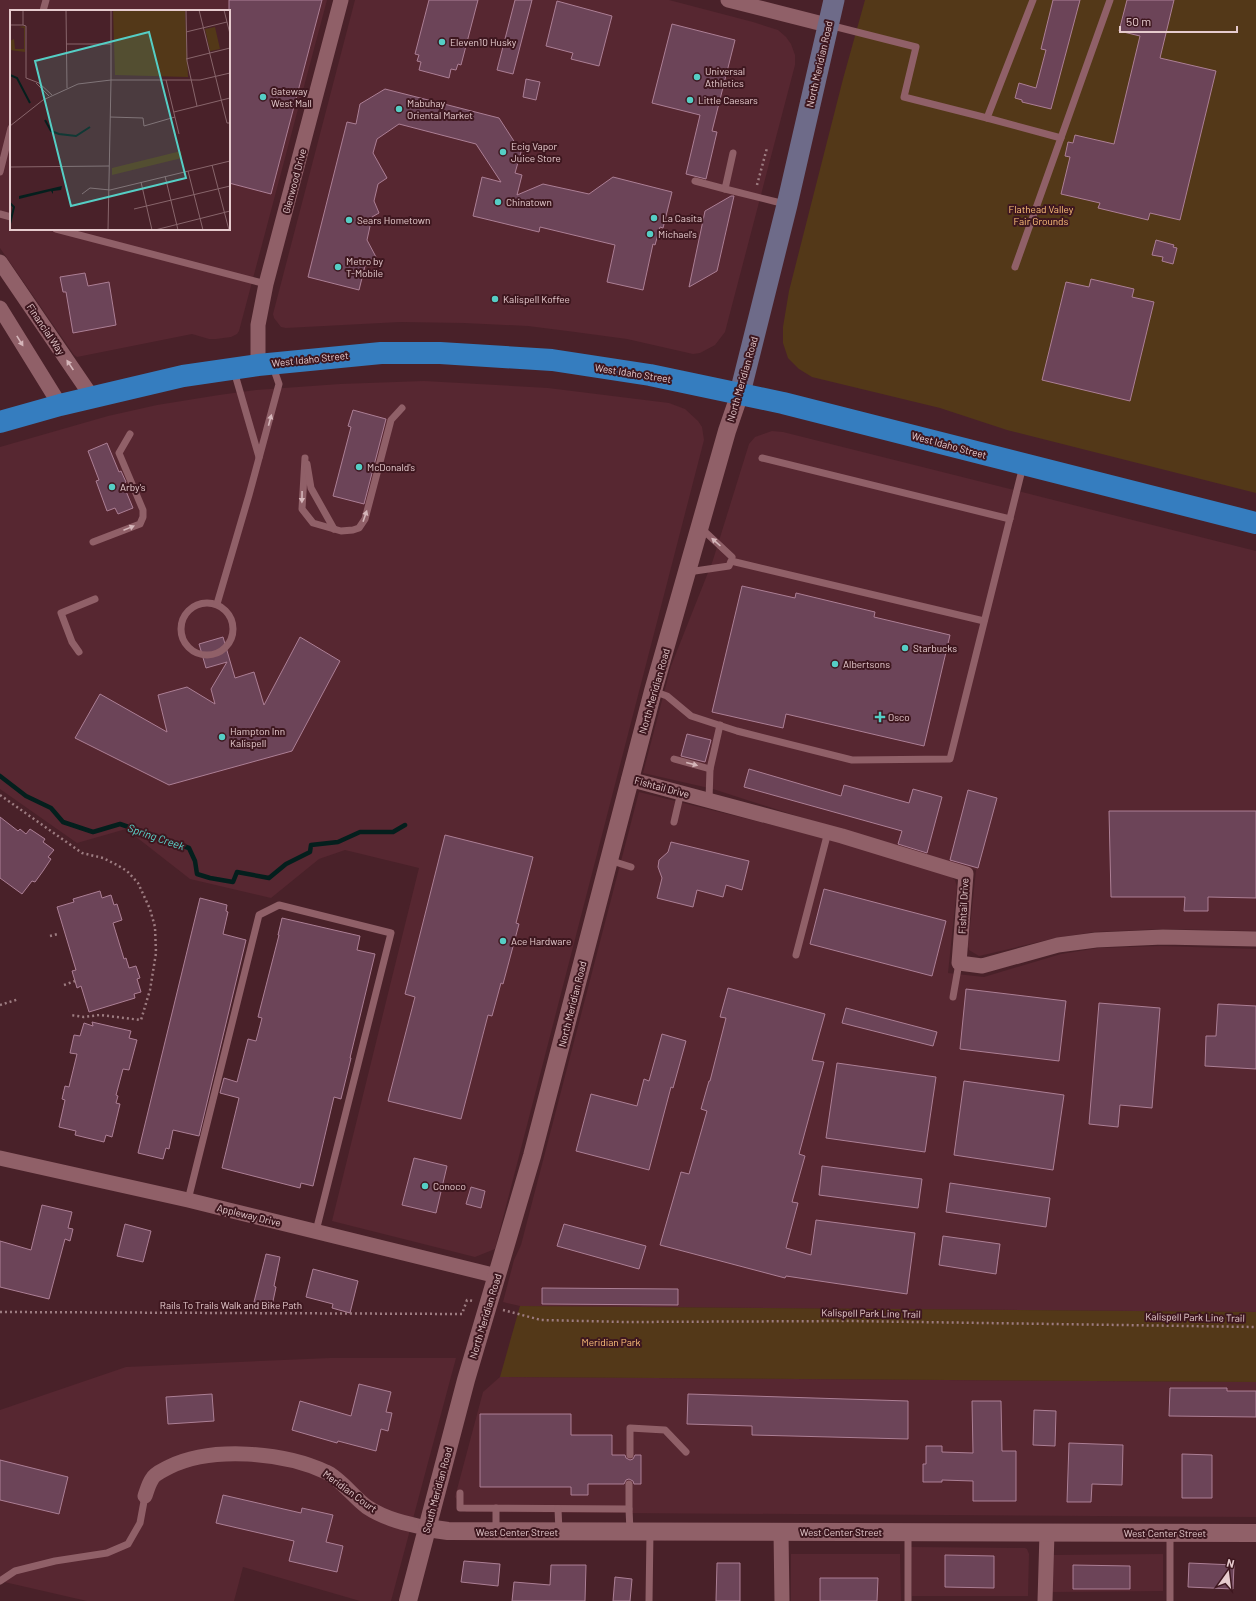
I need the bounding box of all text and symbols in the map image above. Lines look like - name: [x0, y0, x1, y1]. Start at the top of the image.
- scale bar: [1120, 8, 1237, 34]
- inset map: [10, 10, 230, 230]
- text: 50 m: [1126, 14, 1151, 28]
- street label: North Meridian Road: [803, 20, 835, 108]
- place label: Eleven10 Husky: [450, 36, 517, 48]
- marker: Eleven10 Husky: [437, 37, 447, 47]
- place label: Universal Athletics: [705, 65, 745, 89]
- marker: Universal Athletics: [692, 72, 702, 82]
- place label: Gateway West Mall: [271, 85, 312, 109]
- marker: Gateway West Mall: [258, 92, 268, 102]
- place label: Little Caesars: [698, 94, 758, 106]
- marker: Little Caesars: [685, 95, 695, 105]
- place label: Mabuhay Oriental Market: [407, 97, 473, 121]
- marker: Mabuhay Oriental Market: [394, 104, 404, 114]
- place label: Ecig Vapor Juice Store: [511, 140, 561, 164]
- street label: Glenwood Drive: [280, 147, 308, 215]
- marker: Ecig Vapor Juice Store: [498, 147, 508, 157]
- place label: Chinatown: [506, 196, 552, 208]
- marker: Chinatown: [493, 197, 503, 207]
- park label: Flathead Valley Fair Grounds: [1009, 203, 1074, 227]
- place label: La Casita: [662, 212, 702, 224]
- marker: La Casita: [649, 213, 659, 223]
- place label: Sears Hometown: [357, 214, 430, 226]
- marker: Sears Hometown: [344, 215, 354, 225]
- place label: Michael's: [658, 228, 697, 240]
- marker: Michael's: [645, 229, 655, 239]
- place label: Metro by T-Mobile: [346, 255, 383, 279]
- marker: Metro by T-Mobile: [333, 262, 343, 272]
- place label: Kalispell Koffee: [503, 293, 570, 305]
- marker: Kalispell Koffee: [490, 294, 500, 304]
- street label: Financial Way: [24, 301, 68, 357]
- one-way arrow: [17, 335, 24, 347]
- street label: North Meridian Road: [724, 335, 760, 423]
- street label: West Idaho Street: [271, 349, 349, 369]
- one-way arrow: [66, 360, 74, 370]
- street label: West Idaho Street: [594, 361, 672, 385]
- one-way arrow: [267, 414, 273, 426]
- street label: West Idaho Street: [910, 429, 988, 461]
- place label: McDonald's: [367, 461, 415, 473]
- marker: McDonald's: [354, 462, 364, 472]
- place label: Arby's: [120, 481, 146, 493]
- marker: Arby's: [107, 482, 117, 492]
- one-way arrow: [299, 491, 305, 504]
- one-way arrow: [362, 510, 368, 522]
- one-way arrow: [124, 525, 135, 531]
- one-way arrow: [711, 537, 721, 547]
- place label: Starbucks: [913, 642, 957, 654]
- marker: Starbucks: [900, 643, 910, 653]
- street label: North Meridian Road: [636, 647, 672, 735]
- place label: Albertsons: [843, 658, 890, 670]
- marker: Albertsons: [830, 659, 840, 669]
- place label: Osco: [888, 711, 910, 723]
- marker: Osco: [875, 712, 885, 722]
- place label: Hampton Inn Kalispell: [230, 725, 285, 749]
- marker: Hampton Inn Kalispell: [217, 732, 227, 742]
- one-way arrow: [686, 761, 698, 767]
- street label: Fishtail Drive: [633, 774, 691, 800]
- water label: Spring Creek: [126, 821, 187, 853]
- street label: Fishtail Drive: [956, 878, 970, 934]
- place label: Ace Hardware: [511, 935, 571, 947]
- marker: Ace Hardware: [498, 936, 508, 946]
- street label: North Meridian Road: [555, 960, 589, 1048]
- place label: Conoco: [433, 1180, 466, 1192]
- marker: Conoco: [420, 1181, 430, 1191]
- street label: Appleway Drive: [216, 1201, 282, 1229]
- street label: North Meridian Road: [466, 1272, 504, 1360]
- street label: Rails To Trails Walk and Bike Path: [160, 1299, 302, 1311]
- street label: Kalispell Park Line Trail: [821, 1306, 921, 1320]
- street label: Kalispell Park Line Trail: [1145, 1310, 1245, 1324]
- park label: Meridian Park: [582, 1336, 640, 1348]
- street label: South Meridian Road: [420, 1445, 454, 1535]
- street label: Meridian Court: [321, 1467, 379, 1515]
- street label: West Center Street: [476, 1526, 559, 1538]
- street label: West Center Street: [800, 1526, 883, 1538]
- street label: West Center Street: [1124, 1527, 1207, 1539]
- north arrow: [1208, 1553, 1248, 1593]
- text: N: [1225, 1556, 1236, 1570]

